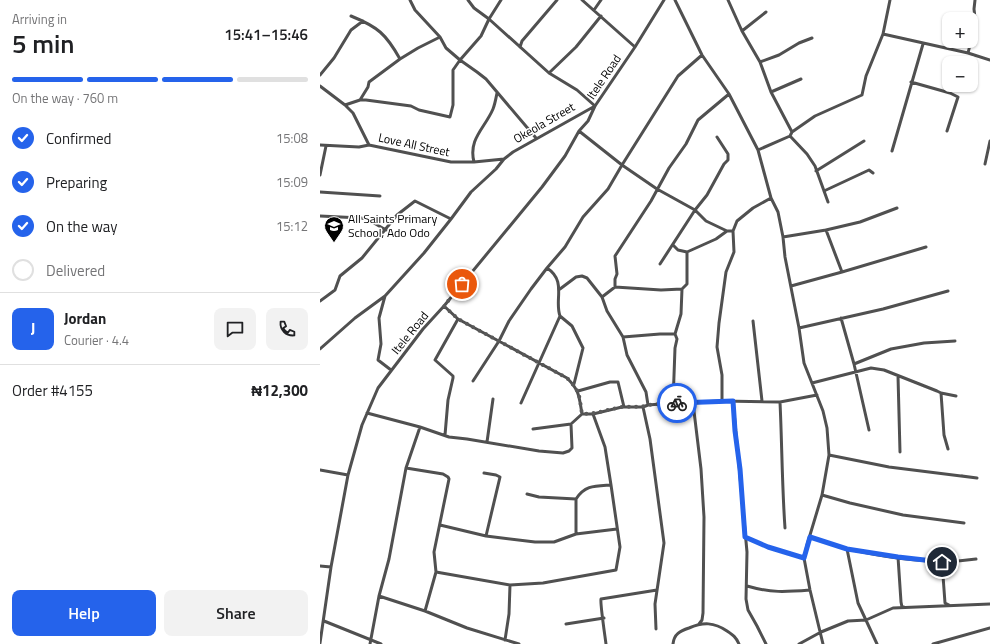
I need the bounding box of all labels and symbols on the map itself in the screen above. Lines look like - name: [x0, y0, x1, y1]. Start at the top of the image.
- street label: Itele Road: [582, 50, 626, 103]
- street label: Okeola Street: [509, 97, 579, 148]
- street label: Love All Street: [377, 128, 452, 162]
- place label: All Saints Primary School, Ado Odo: [348, 209, 437, 242]
- school or university icon: All Saints Primary School, Ado Odo: [323, 215, 345, 243]
- pin: [445, 267, 479, 301]
- street label: Itele Road: [386, 307, 433, 358]
- courier: [657, 383, 697, 423]
- pin: [925, 545, 959, 579]

